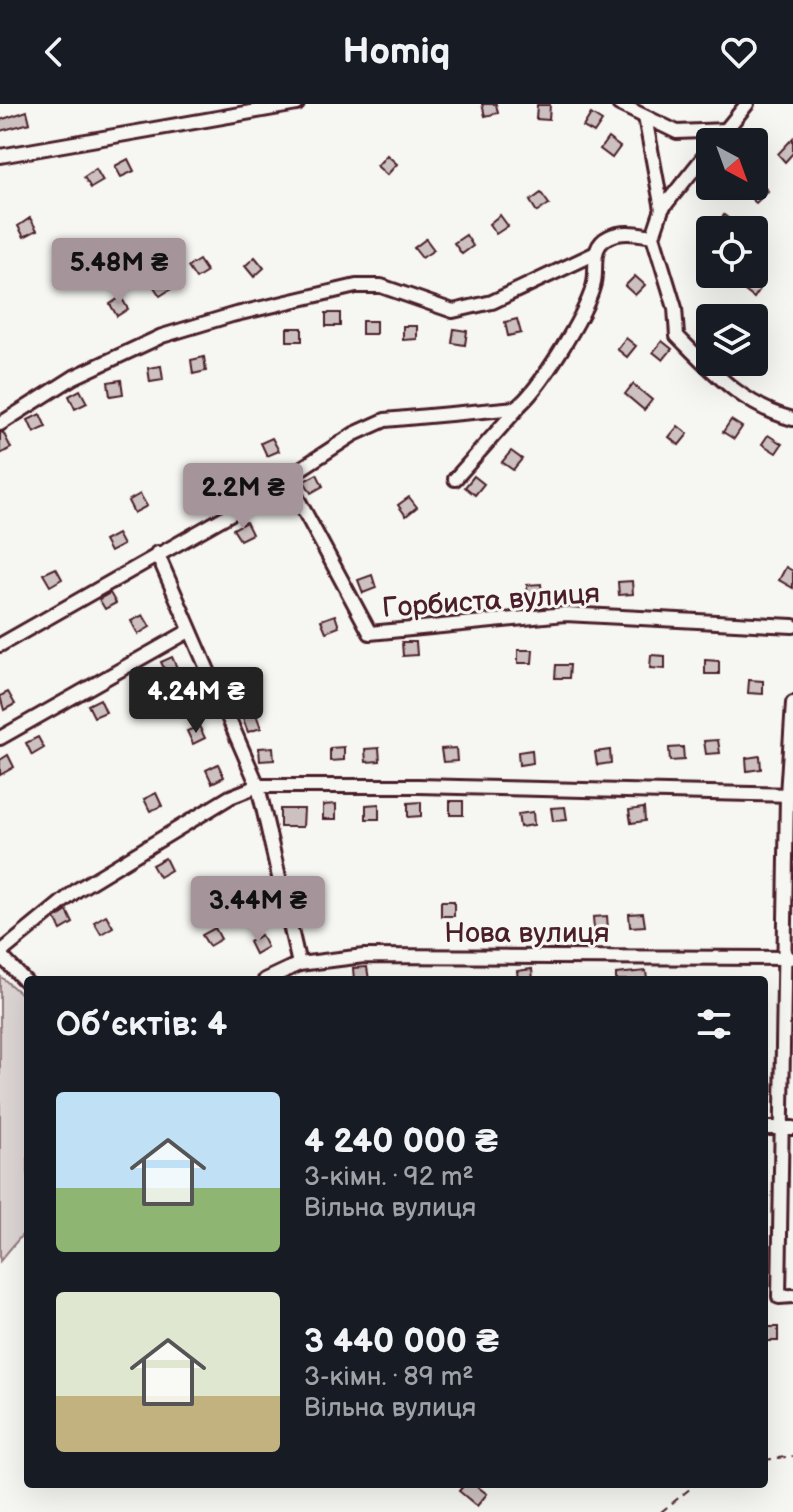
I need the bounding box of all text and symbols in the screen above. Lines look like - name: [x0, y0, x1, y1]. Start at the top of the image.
- icon: back: [32, 30, 76, 74]
- icon: heart: [717, 30, 761, 74]
- text: Homiq: [343, 31, 450, 74]
- north arrow: [696, 128, 768, 200]
- map controls: [696, 128, 768, 376]
- button: locate: [696, 216, 768, 288]
- pin: 5.48M ₴: [45, 238, 193, 306]
- text: 5.48M ₴: [70, 248, 168, 279]
- button: layers: [696, 304, 768, 376]
- pin: 2.2M ₴: [178, 463, 308, 531]
- text: 2.2M ₴: [201, 473, 285, 504]
- street label: Горбиста вулиця: [381, 577, 601, 625]
- pin: 4.24M ₴: [122, 667, 270, 735]
- text: 4.24M ₴: [147, 677, 245, 708]
- pin: 3.44M ₴: [184, 876, 332, 944]
- text: 3.44M ₴: [209, 886, 307, 917]
- street label: Нова вулиця: [444, 917, 610, 950]
- icon: filters: [692, 1002, 736, 1046]
- text: Об’єктів: 4: [56, 1004, 227, 1045]
- text: 4 240 000 ₴: [304, 1121, 498, 1162]
- icon: home: [120, 1124, 216, 1220]
- text: 3-кімн. · 92 m²: [304, 1162, 474, 1193]
- text: Вільна вулиця: [304, 1193, 476, 1224]
- text: 3 440 000 ₴: [304, 1321, 499, 1362]
- icon: home: [120, 1324, 216, 1420]
- text: 3-кімн. · 89 m²: [304, 1362, 474, 1393]
- text: Вільна вулиця: [304, 1393, 476, 1424]

